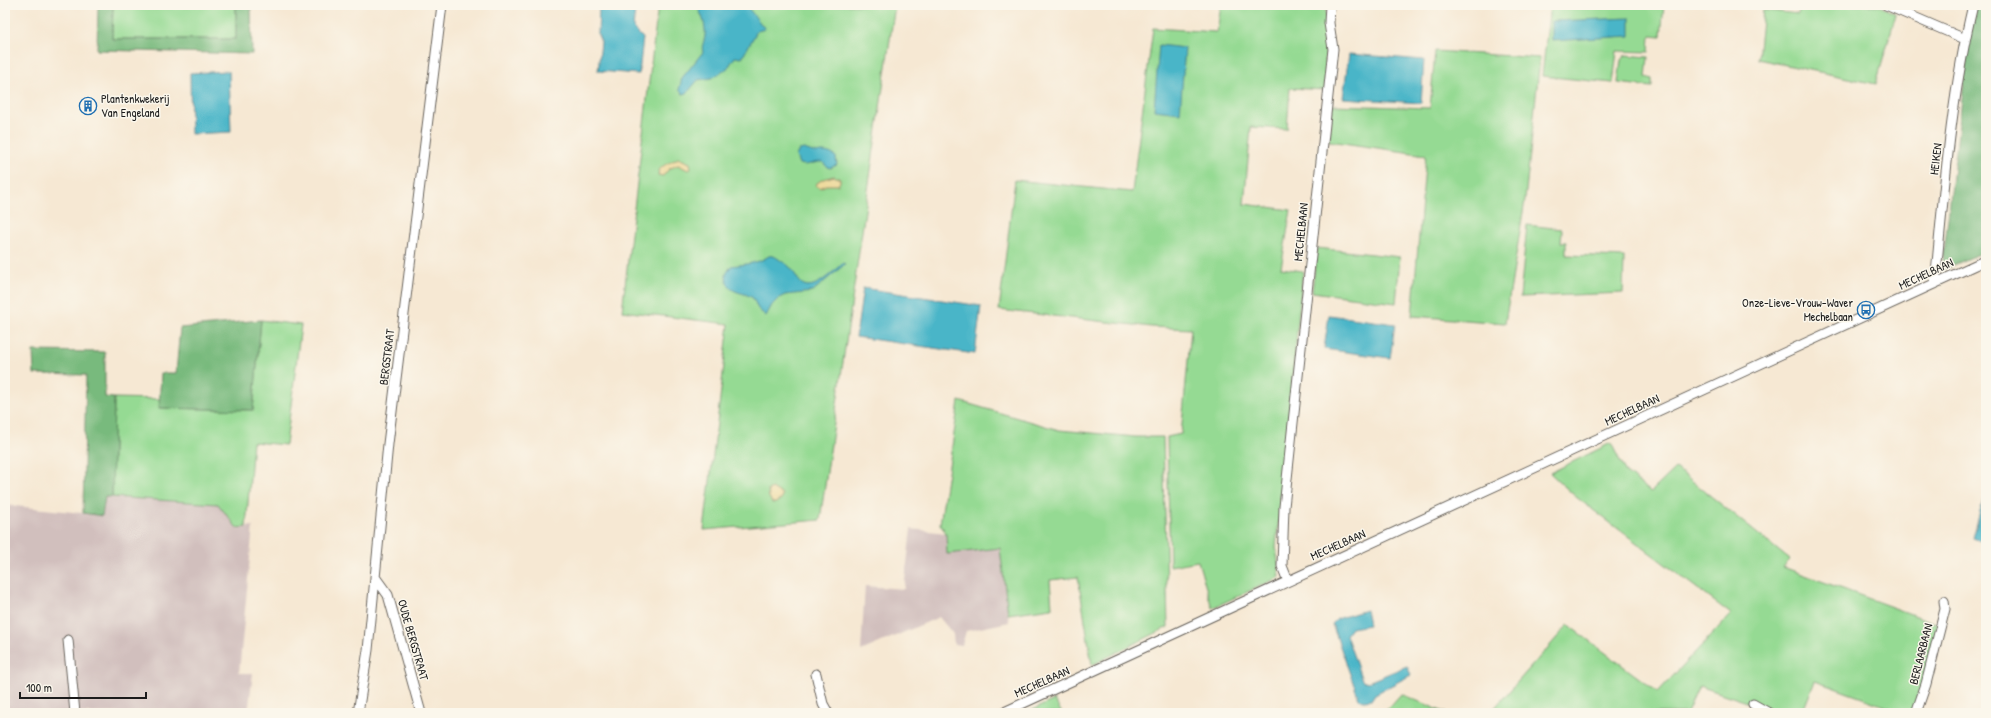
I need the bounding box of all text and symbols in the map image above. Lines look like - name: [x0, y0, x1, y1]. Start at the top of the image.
- place label: Plantenkwekerij Van Engeland: [101, 90, 170, 121]
- building icon: Plantenkwekerij Van Engeland: [78, 96, 98, 116]
- street label: HEIKEN: [1925, 142, 1946, 176]
- street label: MECHELBAAN: [1289, 202, 1312, 262]
- street label: MECHELBAAN: [1896, 253, 1956, 294]
- place label: Onze-Lieve-Vrouw-Waver Mechelbaan: [1742, 294, 1853, 325]
- bus stop icon: Onze-Lieve-Vrouw-Waver Mechelbaan: [1856, 300, 1876, 320]
- street label: BERGSTRAAT: [375, 327, 398, 386]
- street label: MECHELBAAN: [1602, 389, 1662, 430]
- street label: MECHELBAAN: [1308, 525, 1368, 564]
- street label: OUDE BERGSTRAAT: [394, 597, 433, 683]
- street label: BERLAARBAAN: [1905, 621, 1936, 686]
- street label: MECHELBAAN: [1012, 662, 1072, 701]
- scale bar: [20, 674, 146, 700]
- text: 100 m: [26, 679, 52, 696]

